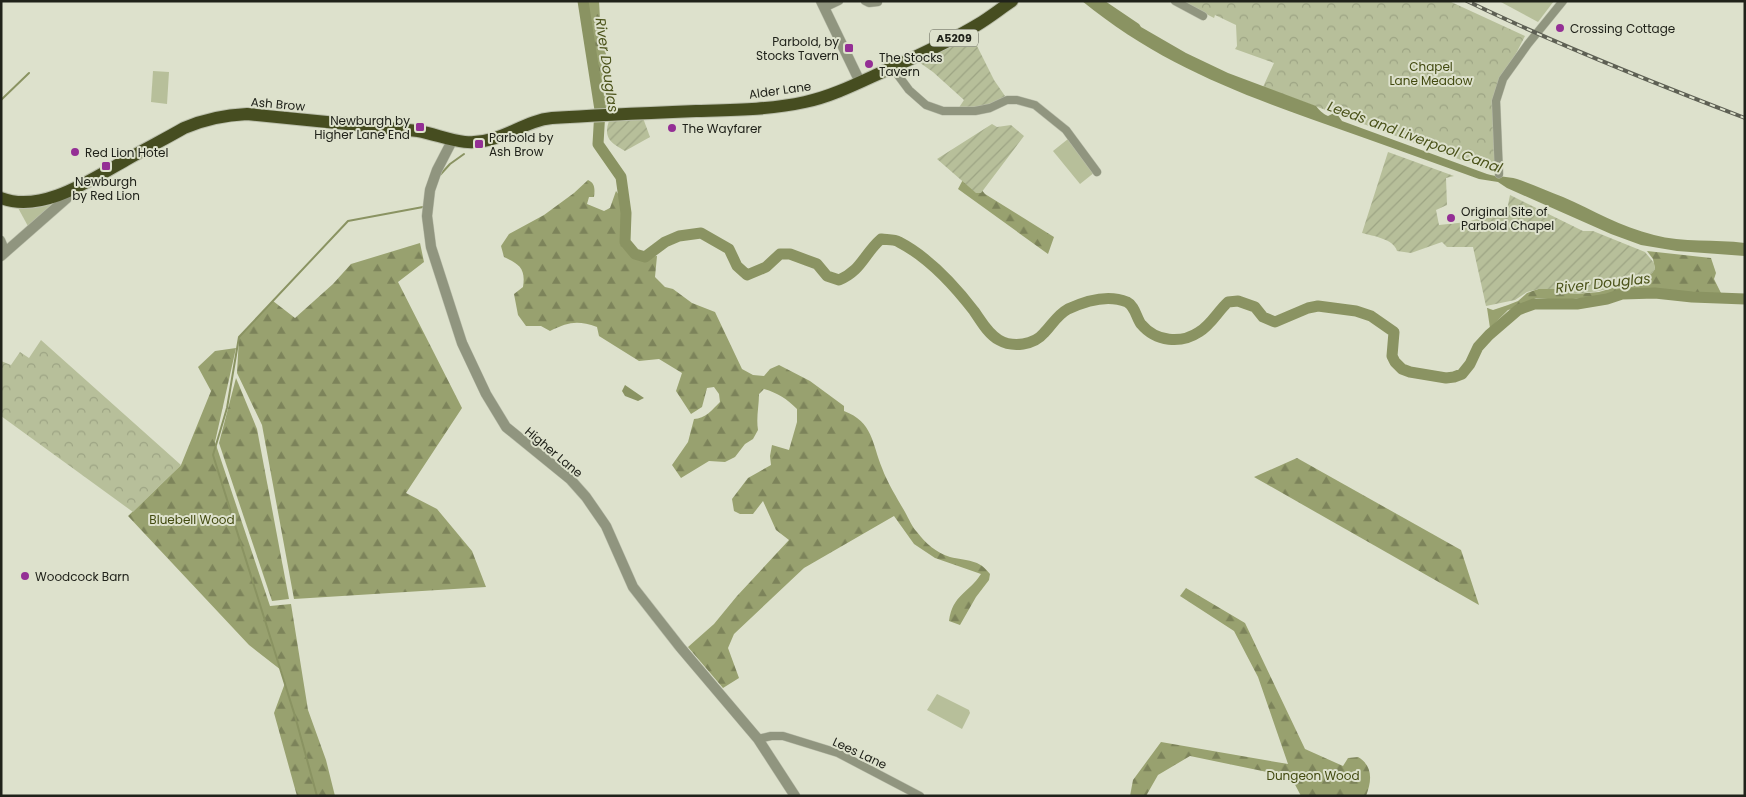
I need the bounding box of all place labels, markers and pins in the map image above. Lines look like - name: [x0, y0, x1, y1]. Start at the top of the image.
- place label: Crossing Cottage: [1570, 20, 1675, 37]
- marker: Crossing Cottage: [1554, 22, 1566, 34]
- place label: Parbold, by Stocks Tavern: [756, 33, 839, 64]
- marker: Parbold, by Stocks Tavern: [843, 42, 855, 54]
- place label: The Stocks Tavern: [879, 49, 943, 80]
- marker: The Stocks Tavern: [863, 58, 875, 70]
- place label: Newburgh by Higher Lane End: [314, 112, 410, 143]
- place label: The Wayfarer: [682, 120, 762, 137]
- marker: Newburgh by Higher Lane End: [414, 121, 426, 133]
- marker: The Wayfarer: [666, 122, 678, 134]
- place label: Parbold by Ash Brow: [489, 129, 554, 160]
- marker: Parbold by Ash Brow: [473, 138, 485, 150]
- place label: Red Lion Hotel: [85, 144, 169, 161]
- marker: Red Lion Hotel: [69, 146, 81, 158]
- marker: Newburgh by Red Lion: [100, 160, 112, 172]
- place label: Newburgh by Red Lion: [72, 173, 140, 204]
- place label: Original Site of Parbold Chapel: [1461, 203, 1554, 234]
- marker: Original Site of Parbold Chapel: [1445, 212, 1457, 224]
- place label: Woodcock Barn: [35, 568, 129, 585]
- marker: Woodcock Barn: [19, 570, 31, 582]

